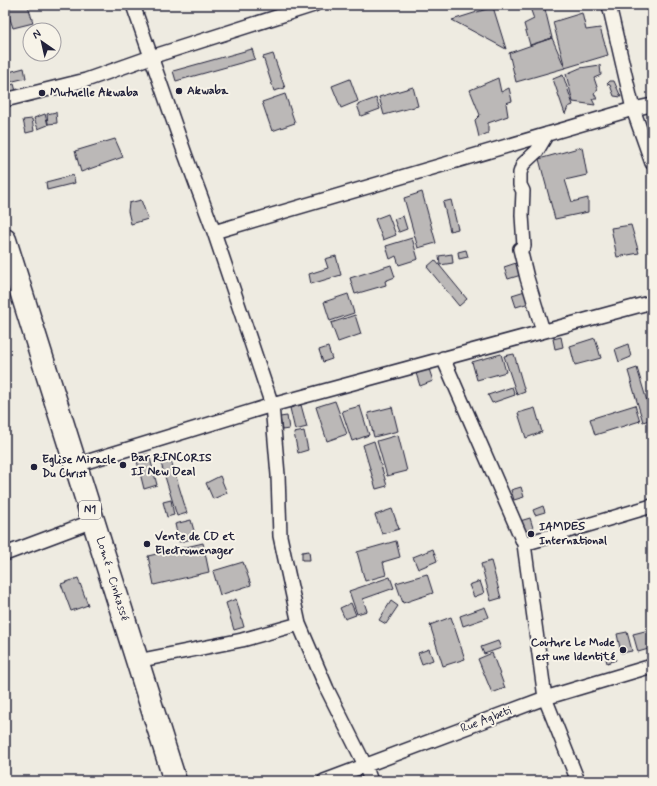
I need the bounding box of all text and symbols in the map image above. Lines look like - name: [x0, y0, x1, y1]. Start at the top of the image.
- north arrow: [22, 22, 62, 62]
- text: N: [30, 27, 44, 42]
- place label: Akwaba: [187, 83, 229, 99]
- place label: Mutuelle Akwaba: [50, 85, 139, 101]
- marker: Akwaba: [174, 86, 184, 96]
- marker: Mutuelle Akwaba: [37, 88, 47, 98]
- place label: Bar RINCORIS II New Deal: [131, 450, 212, 480]
- place label: Eglise Miracle Du Christ: [42, 452, 116, 482]
- marker: Bar RINCORIS II New Deal: [118, 460, 128, 470]
- marker: Eglise Miracle Du Christ: [29, 462, 39, 472]
- road number: N1: [79, 501, 101, 519]
- place label: IAMDES International: [539, 519, 607, 549]
- place label: Vente de CD et Electromenager: [155, 529, 236, 560]
- marker: IAMDES International: [526, 529, 536, 539]
- street label: Lomé - Cinkassé: [92, 535, 133, 624]
- marker: Vente de CD et Electromenager: [142, 539, 152, 549]
- place label: Couture Le Mode est une Identité: [531, 635, 616, 665]
- marker: Couture Le Mode est une Identité: [618, 645, 628, 655]
- street label: Rue Agbeti: [458, 703, 514, 737]

